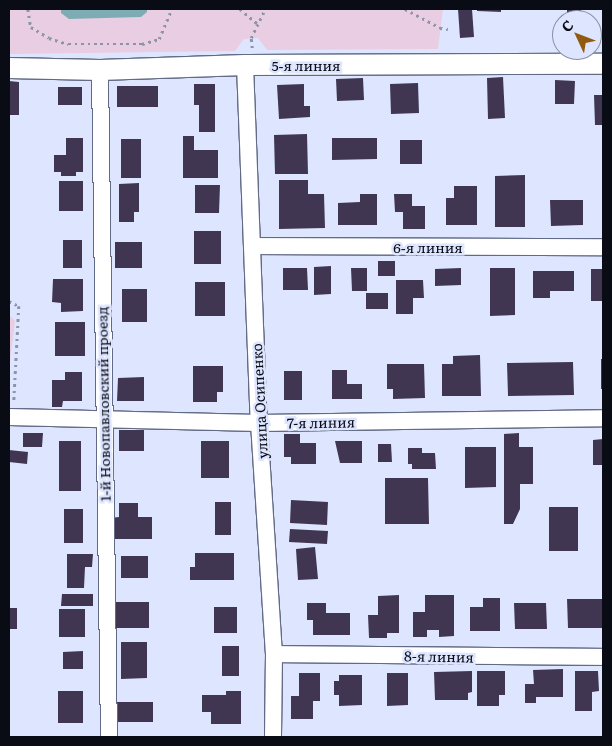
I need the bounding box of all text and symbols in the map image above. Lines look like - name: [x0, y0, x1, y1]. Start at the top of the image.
- north arrow: [552, 10, 602, 60]
- text: С: [556, 15, 577, 36]
- street label: 5-я линия: [271, 57, 341, 73]
- street label: 6-я линия: [393, 239, 463, 255]
- street label: 1-й Новопавловский проезд: [93, 306, 113, 502]
- street label: улица Осипенко: [248, 343, 270, 459]
- street label: 7-я линия: [287, 413, 355, 431]
- street label: 8-я линия: [404, 647, 474, 665]

